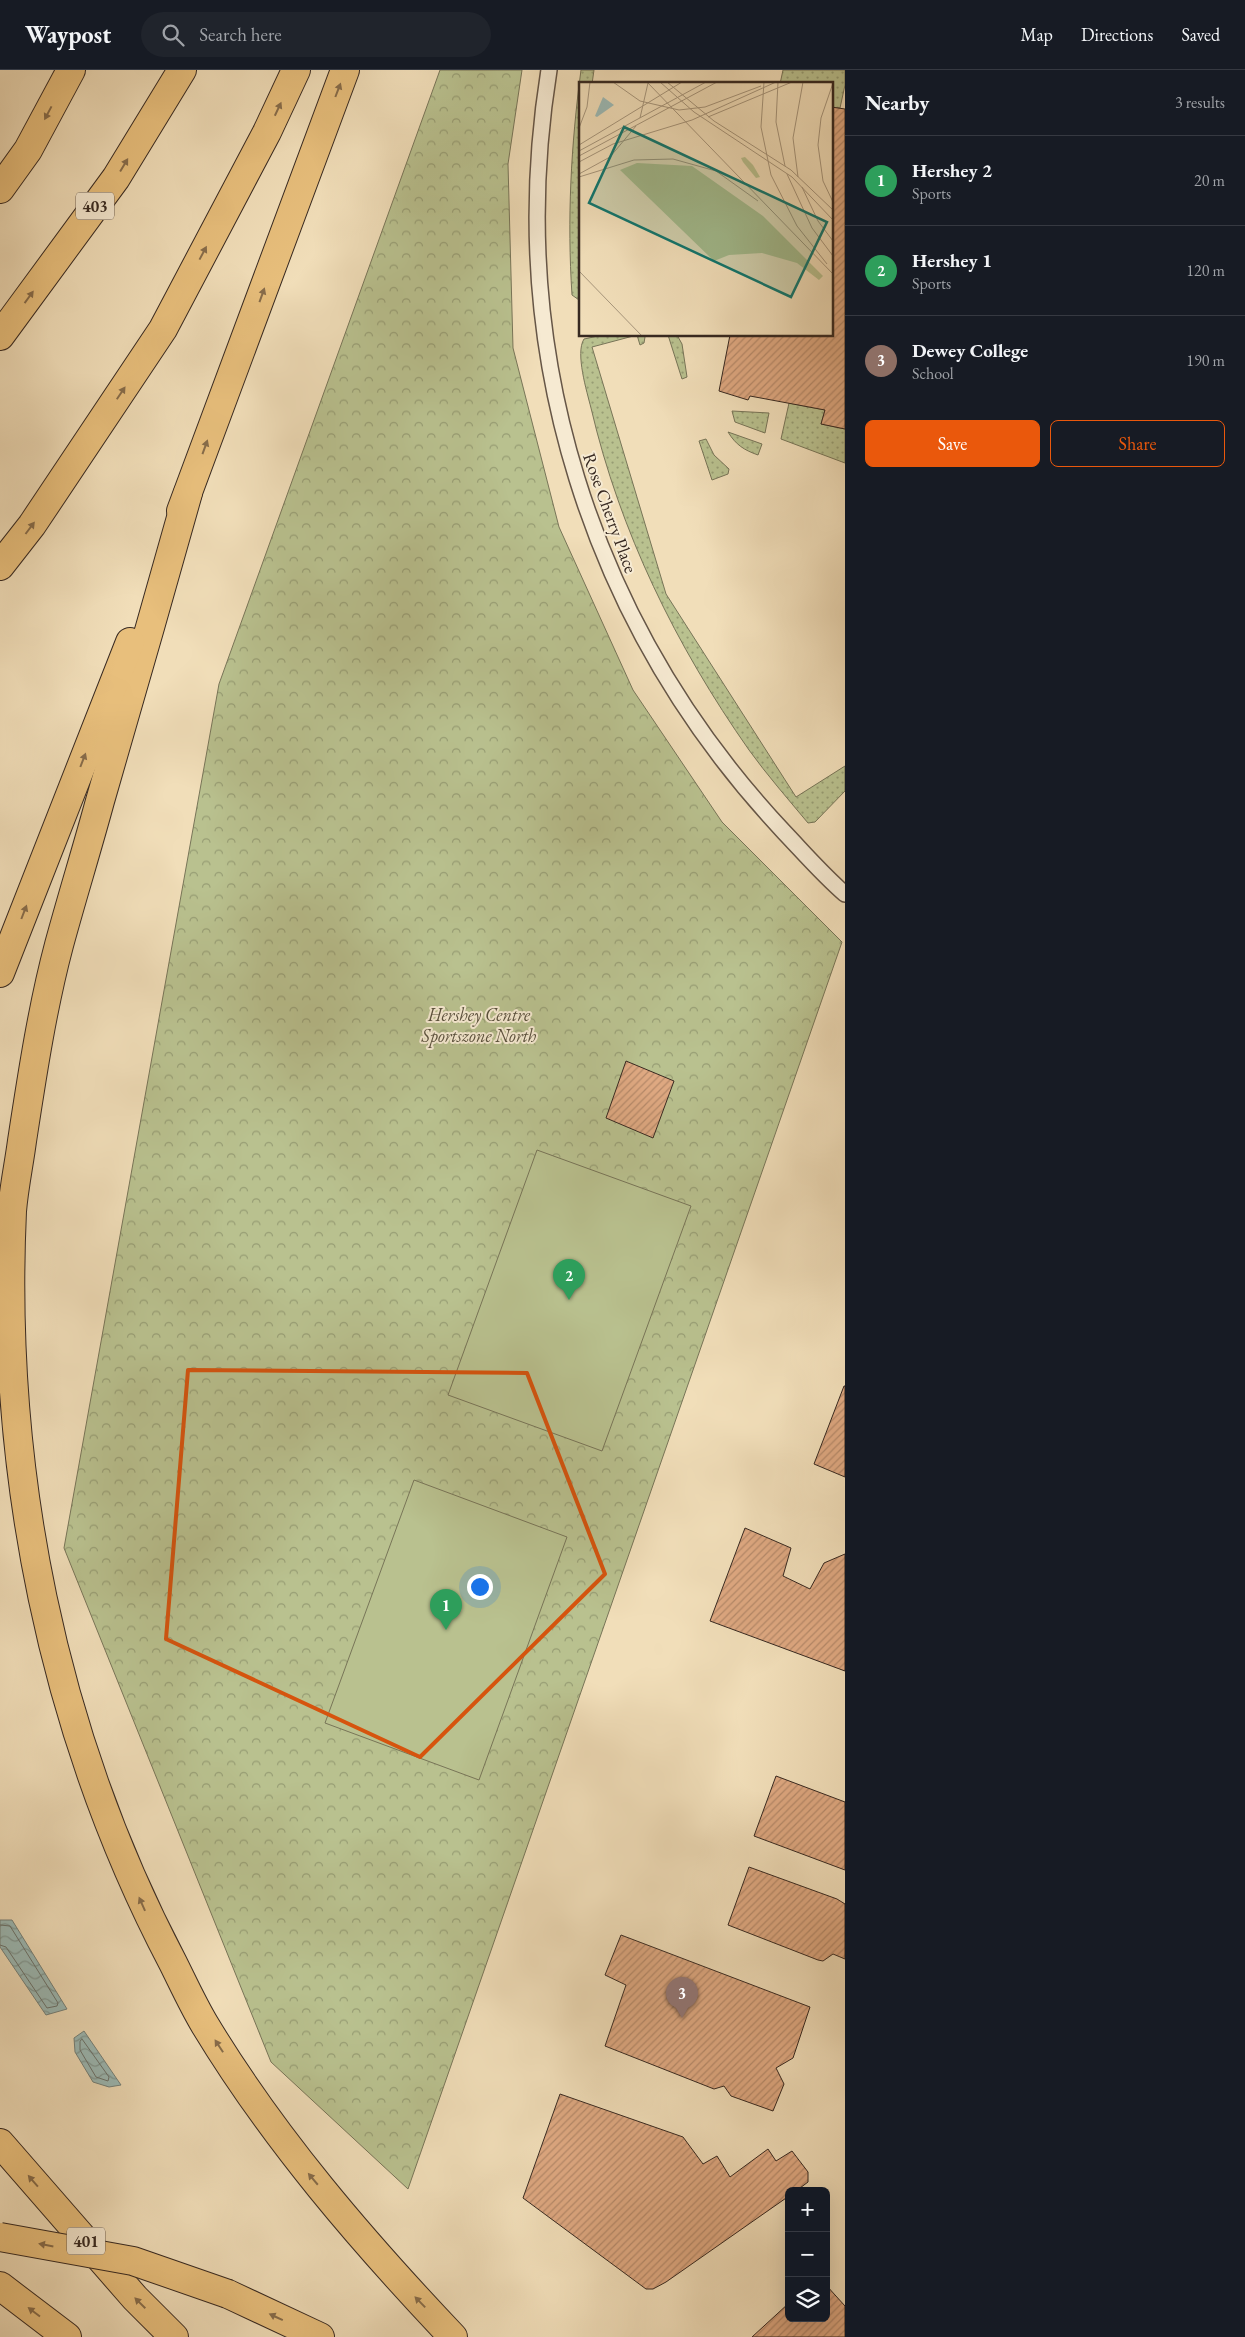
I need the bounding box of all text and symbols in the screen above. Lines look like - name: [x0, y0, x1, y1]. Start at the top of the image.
- search box: [141, 12, 491, 57]
- text: Waypost: [25, 19, 111, 50]
- icon: search: [159, 21, 187, 49]
- text: Search here: [199, 22, 282, 47]
- text: Map: [1021, 23, 1053, 46]
- text: Directions: [1081, 23, 1153, 46]
- text: Saved: [1181, 23, 1220, 46]
- inset map: [579, 82, 832, 336]
- one-way arrow: [335, 83, 342, 98]
- text: Nearby: [865, 89, 929, 116]
- text: 3 results: [1175, 92, 1225, 113]
- one-way arrow: [275, 102, 283, 116]
- one-way arrow: [44, 106, 52, 120]
- one-way arrow: [119, 158, 128, 171]
- text: Hershey 2: [912, 158, 992, 183]
- text: 1: [877, 170, 885, 191]
- text: 20 m: [1194, 170, 1225, 191]
- text: Sports: [912, 183, 951, 204]
- road number: 403: [76, 192, 114, 220]
- one-way arrow: [199, 247, 208, 260]
- text: Hershey 1: [912, 248, 992, 273]
- text: 2: [877, 260, 885, 281]
- text: 120 m: [1186, 260, 1225, 281]
- text: Sports: [912, 273, 951, 294]
- one-way arrow: [258, 287, 266, 302]
- one-way arrow: [24, 290, 34, 304]
- text: Dewey College: [912, 338, 1028, 363]
- text: 3: [877, 350, 885, 371]
- text: 190 m: [1186, 350, 1225, 371]
- text: School: [912, 363, 954, 384]
- one-way arrow: [116, 386, 126, 400]
- button: Save: [865, 420, 1040, 467]
- button: Share: [1050, 420, 1225, 467]
- one-way arrow: [202, 440, 209, 455]
- street label: Rose Cherry Place: [578, 450, 643, 576]
- one-way arrow: [25, 521, 35, 535]
- one-way arrow: [79, 752, 87, 767]
- one-way arrow: [21, 904, 28, 919]
- park label: Hershey Centre Sportszone North: [421, 1003, 537, 1048]
- pin: 2: [553, 1259, 585, 1300]
- your location: [467, 1574, 493, 1600]
- pin: 1: [430, 1589, 462, 1630]
- one-way arrow: [138, 1897, 146, 1911]
- pin: 3: [666, 1977, 698, 2018]
- one-way arrow: [215, 2040, 224, 2053]
- one-way arrow: [308, 2173, 319, 2186]
- one-way arrow: [27, 2174, 38, 2187]
- map controls: [785, 2187, 830, 2322]
- button: +: [785, 2187, 830, 2232]
- road number: 401: [67, 2228, 105, 2254]
- button: −: [785, 2232, 830, 2277]
- one-way arrow: [39, 2241, 54, 2249]
- button: layers: [785, 2277, 830, 2322]
- one-way arrow: [414, 2296, 426, 2308]
- one-way arrow: [134, 2297, 146, 2309]
- one-way arrow: [28, 2306, 41, 2317]
- one-way arrow: [269, 2312, 283, 2320]

